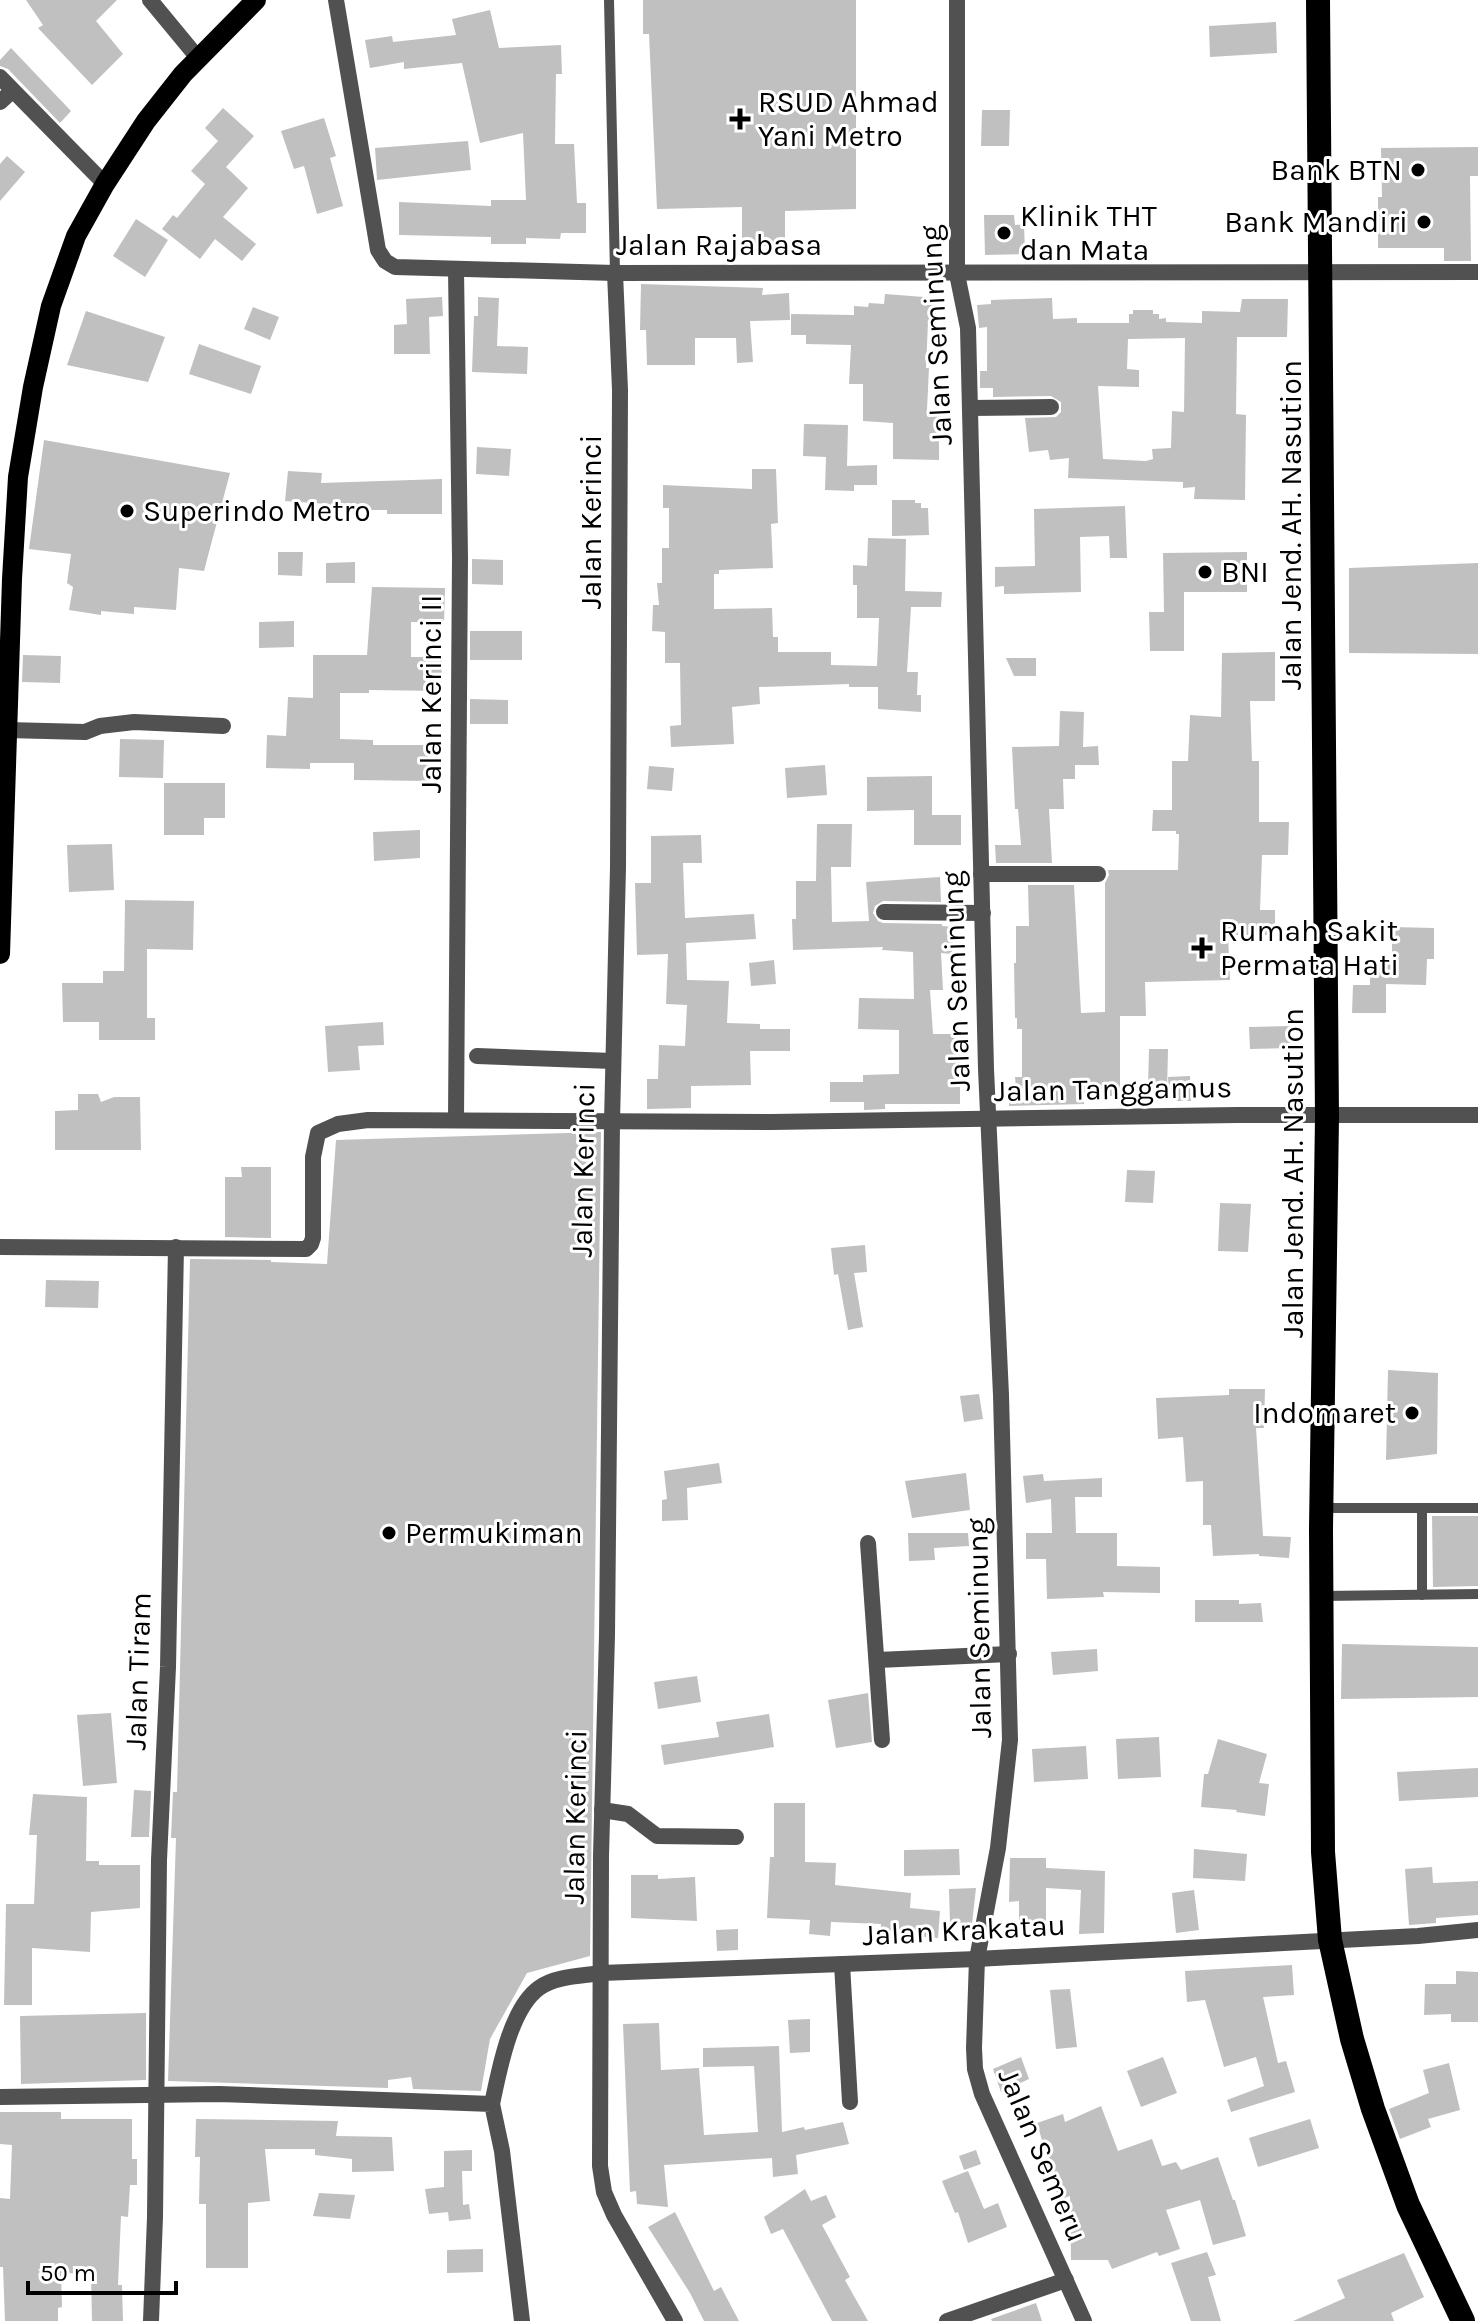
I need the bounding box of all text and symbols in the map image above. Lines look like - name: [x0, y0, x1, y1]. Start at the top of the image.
- place label: RSUD Ahmad Yani Metro: [758, 84, 939, 154]
- marker: RSUD Ahmad Yani Metro: [729, 108, 751, 130]
- place label: Bank BTN: [1271, 152, 1402, 188]
- marker: Bank BTN: [1409, 161, 1427, 179]
- place label: Klinik THT dan Mata: [1020, 198, 1157, 268]
- place label: Bank Mandiri: [1224, 204, 1408, 240]
- marker: Bank Mandiri: [1415, 213, 1433, 231]
- street label: Jalan Seminung: [912, 224, 960, 446]
- marker: Klinik THT dan Mata: [995, 224, 1013, 242]
- street label: Jalan Rajabasa: [616, 227, 822, 263]
- street label: Jalan Jend. AH. Nasution: [1273, 360, 1309, 690]
- street label: Jalan Kerinci: [573, 435, 609, 609]
- place label: Superindo Metro: [143, 493, 371, 529]
- marker: Superindo Metro: [118, 502, 136, 520]
- place label: BNI: [1221, 554, 1269, 590]
- marker: BNI: [1196, 563, 1214, 581]
- street label: Jalan Kerinci II: [413, 595, 449, 793]
- street label: Jalan Seminung: [934, 870, 978, 1092]
- place label: Rumah Sakit Permata Hati: [1220, 913, 1399, 983]
- marker: Rumah Sakit Permata Hati: [1191, 937, 1213, 959]
- street label: Jalan Jend. AH. Nasution: [1275, 1008, 1311, 1338]
- street label: Jalan Tanggamus: [994, 1069, 1232, 1109]
- street label: Jalan Kerinci: [563, 1082, 603, 1258]
- place label: Indomaret: [1253, 1395, 1396, 1431]
- marker: Indomaret: [1403, 1404, 1421, 1422]
- place label: Permukiman: [405, 1515, 583, 1551]
- street label: Jalan Seminung: [959, 1517, 999, 1739]
- marker: Permukiman: [380, 1524, 398, 1542]
- street label: Jalan Tiram: [117, 1591, 159, 1751]
- street label: Jalan Kerinci: [555, 1729, 595, 1905]
- street label: Jalan Krakatau: [861, 1907, 1067, 1953]
- street label: Jalan Semeru: [990, 2063, 1096, 2247]
- scale bar: [28, 2245, 176, 2295]
- text: 50 m: [40, 2259, 96, 2287]

